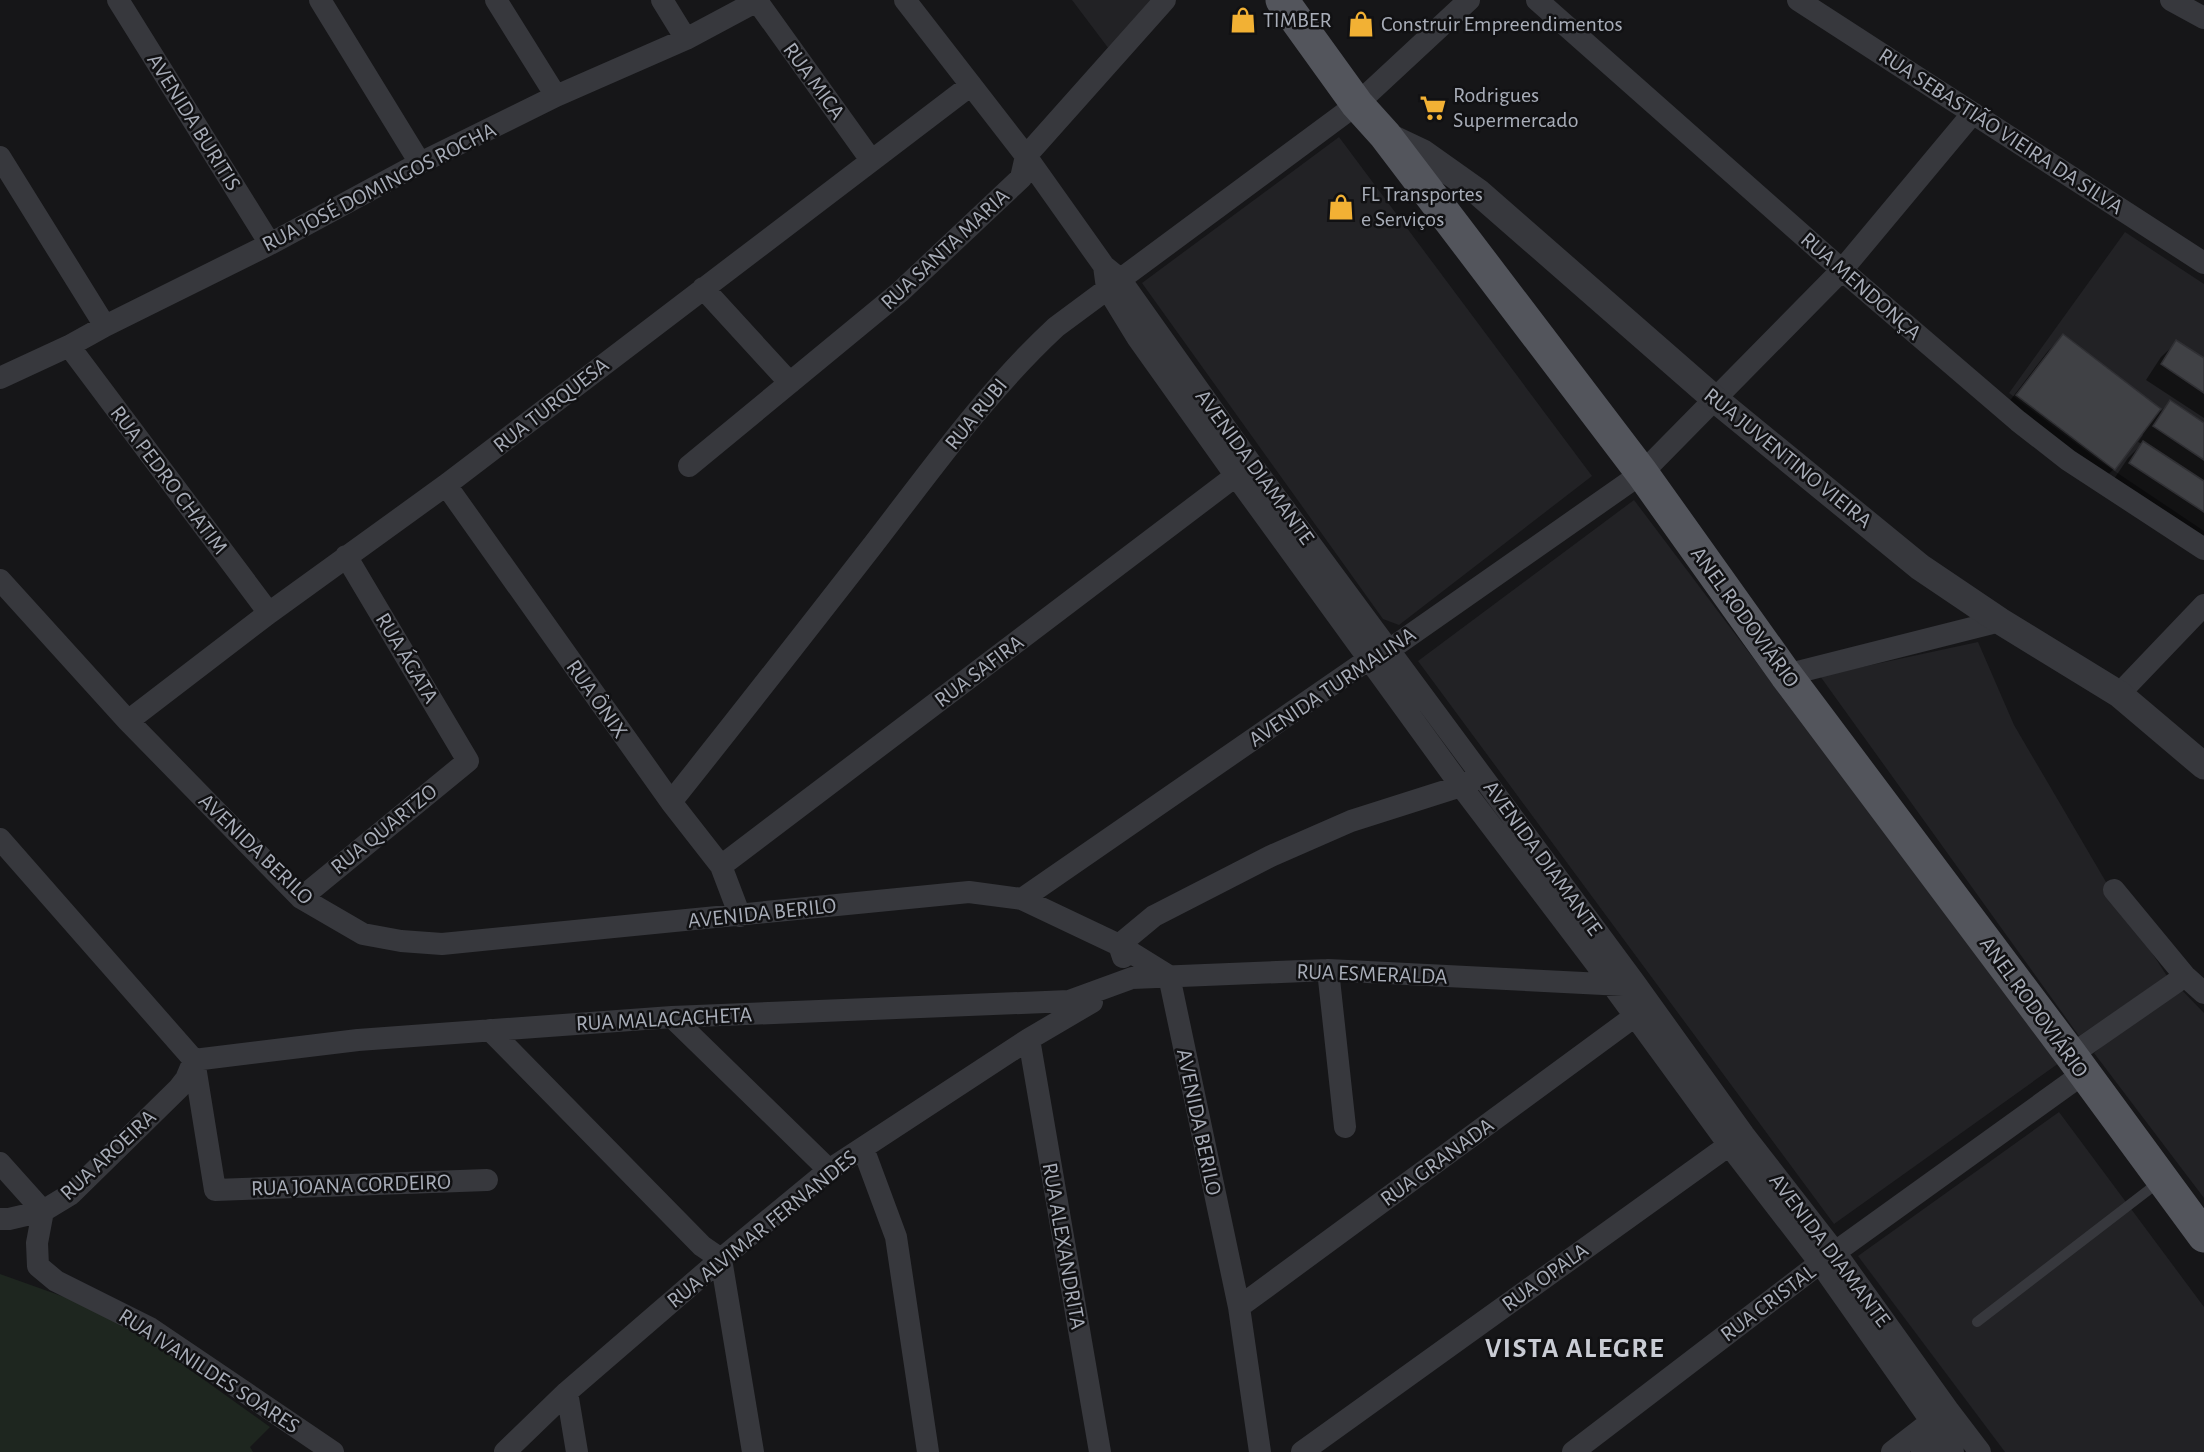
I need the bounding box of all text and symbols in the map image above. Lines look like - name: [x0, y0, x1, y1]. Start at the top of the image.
- shop icon: TIMBER: [1228, 5, 1258, 35]
- place label: TIMBER: [1263, 9, 1332, 31]
- shop icon: Construir Empreendimentos: [1346, 9, 1376, 39]
- place label: Construir Empreendimentos: [1381, 13, 1623, 35]
- street label: RUA MICA: [779, 39, 849, 124]
- street label: RUA SEBASTIÃO VIEIRA DA SILVA: [1875, 43, 2128, 218]
- street label: AVENIDA BURITIS: [143, 50, 245, 194]
- place label: Rodrigues Supermercado: [1453, 84, 1578, 131]
- supermarket icon: Rodrigues Supermercado: [1418, 93, 1448, 123]
- street label: RUA JOSÉ DOMINGOS ROCHA: [258, 117, 500, 256]
- place label: FL Transportes e Serviços: [1361, 183, 1483, 230]
- street label: RUA SANTA MARIA: [877, 184, 1013, 314]
- shop icon: FL Transportes e Serviços: [1326, 192, 1356, 222]
- street label: RUA MENDONÇA: [1797, 228, 1926, 344]
- street label: RUA TURQUESA: [489, 353, 613, 457]
- street label: RUA RUBI: [941, 374, 1011, 454]
- street label: RUA JUVENTINO VIEIRA: [1700, 384, 1876, 532]
- street label: AVENIDA DIAMANTE: [1192, 386, 1319, 549]
- street label: RUA PEDRO CHATIM: [106, 402, 232, 558]
- street label: ANEL RODOVIÁRIO: [1687, 542, 1804, 691]
- street label: RUA ÁGATA: [372, 609, 443, 707]
- street label: AVENIDA TURMALINA: [1245, 623, 1420, 751]
- street label: RUA SAFIRA: [930, 630, 1028, 711]
- street label: RUA ÔNIX: [562, 655, 632, 742]
- street label: AVENIDA DIAMANTE: [1480, 777, 1607, 940]
- street label: RUA QUARTZO: [327, 780, 441, 878]
- street label: AVENIDA BERILO: [195, 789, 317, 909]
- street label: AVENIDA BERILO: [687, 894, 837, 932]
- street label: ANEL RODOVIÁRIO: [1976, 932, 2093, 1081]
- street label: RUA ESMERALDA: [1296, 960, 1448, 988]
- street label: RUA MALACACHETA: [575, 1003, 753, 1035]
- street label: AVENIDA BERILO: [1173, 1047, 1225, 1197]
- street label: RUA AROEIRA: [56, 1105, 160, 1205]
- street label: RUA GRANADA: [1376, 1114, 1498, 1210]
- street label: RUA ALVIMAR FERNANDES: [663, 1146, 861, 1312]
- street label: RUA ALEXANDRITA: [1038, 1161, 1090, 1331]
- street label: AVENIDA DIAMANTE: [1765, 1169, 1895, 1331]
- street label: RUA JOANA CORDEIRO: [251, 1171, 451, 1199]
- street label: RUA OPALA: [1498, 1238, 1592, 1315]
- street label: RUA CRISTAL: [1716, 1260, 1820, 1346]
- street label: RUA IVANILDES SOARES: [115, 1304, 303, 1438]
- district label: VISTA ALEGRE: [1485, 1335, 1665, 1363]

